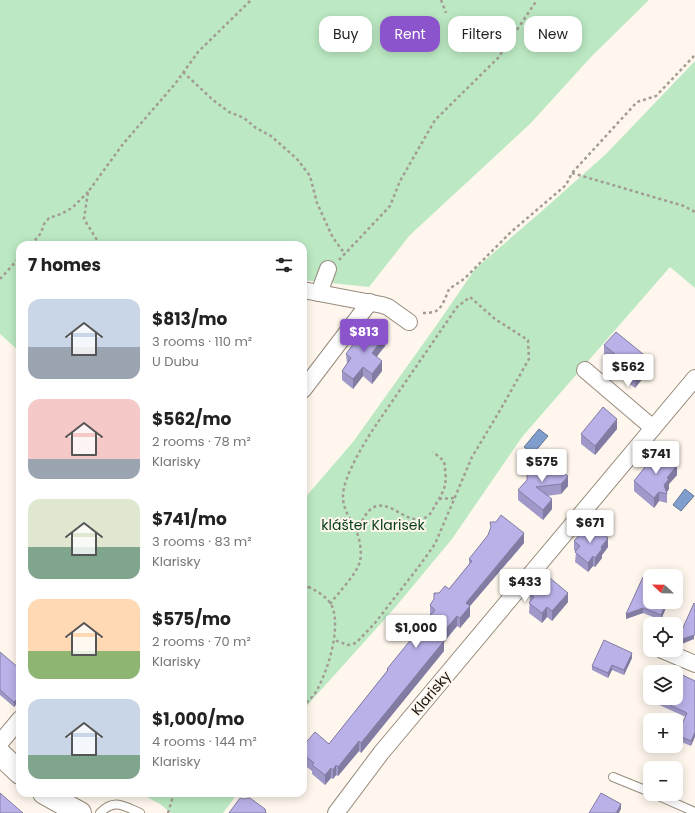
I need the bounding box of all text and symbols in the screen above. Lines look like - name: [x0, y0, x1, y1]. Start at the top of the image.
- chip: Buy: [319, 16, 372, 52]
- chip: Rent: [380, 16, 440, 52]
- chip: Filters: [448, 16, 516, 52]
- chip: New: [524, 16, 582, 52]
- text: 7 homes: [28, 253, 101, 277]
- icon: filters: [273, 254, 295, 276]
- text: $813/mo: [152, 307, 227, 331]
- icon: home: [60, 315, 108, 363]
- pin: $813: [340, 319, 388, 353]
- text: $813: [349, 322, 379, 341]
- text: 3 rooms · 110 m²: [152, 332, 252, 351]
- text: U Dubu: [152, 352, 199, 371]
- pin: $562: [604, 354, 652, 388]
- text: $562: [612, 357, 644, 376]
- text: $562/mo: [152, 407, 231, 431]
- icon: home: [60, 415, 108, 463]
- text: 2 rooms · 78 m²: [152, 432, 251, 451]
- pin: $741: [632, 441, 680, 475]
- text: $741: [641, 444, 671, 463]
- pin: $575: [518, 449, 566, 483]
- text: Klarisky: [152, 452, 201, 471]
- text: $575: [526, 452, 558, 471]
- text: $741/mo: [152, 507, 227, 531]
- pin: $671: [566, 510, 614, 544]
- text: $671: [576, 513, 604, 532]
- icon: home: [60, 515, 108, 563]
- park label: klášter Klarisek: [321, 515, 425, 535]
- text: 3 rooms · 83 m²: [152, 532, 252, 551]
- text: Klarisky: [152, 552, 201, 571]
- pin: $433: [501, 569, 549, 603]
- north arrow: [643, 569, 683, 609]
- map controls: [643, 569, 683, 801]
- text: $433: [508, 572, 542, 591]
- text: $575/mo: [152, 607, 231, 631]
- icon: home: [60, 615, 108, 663]
- pin: $1,000: [383, 615, 449, 649]
- button: locate: [643, 617, 683, 657]
- text: $1,000: [395, 618, 437, 637]
- text: 2 rooms · 70 m²: [152, 632, 251, 651]
- text: Klarisky: [152, 652, 201, 671]
- button: layers: [643, 665, 683, 705]
- street label: Klarisky: [407, 666, 456, 719]
- text: $1,000/mo: [152, 707, 244, 731]
- button: +: [643, 713, 683, 753]
- icon: home: [60, 715, 108, 763]
- text: 4 rooms · 144 m²: [152, 732, 257, 751]
- text: Klarisky: [152, 752, 201, 771]
- button: −: [643, 761, 683, 801]

